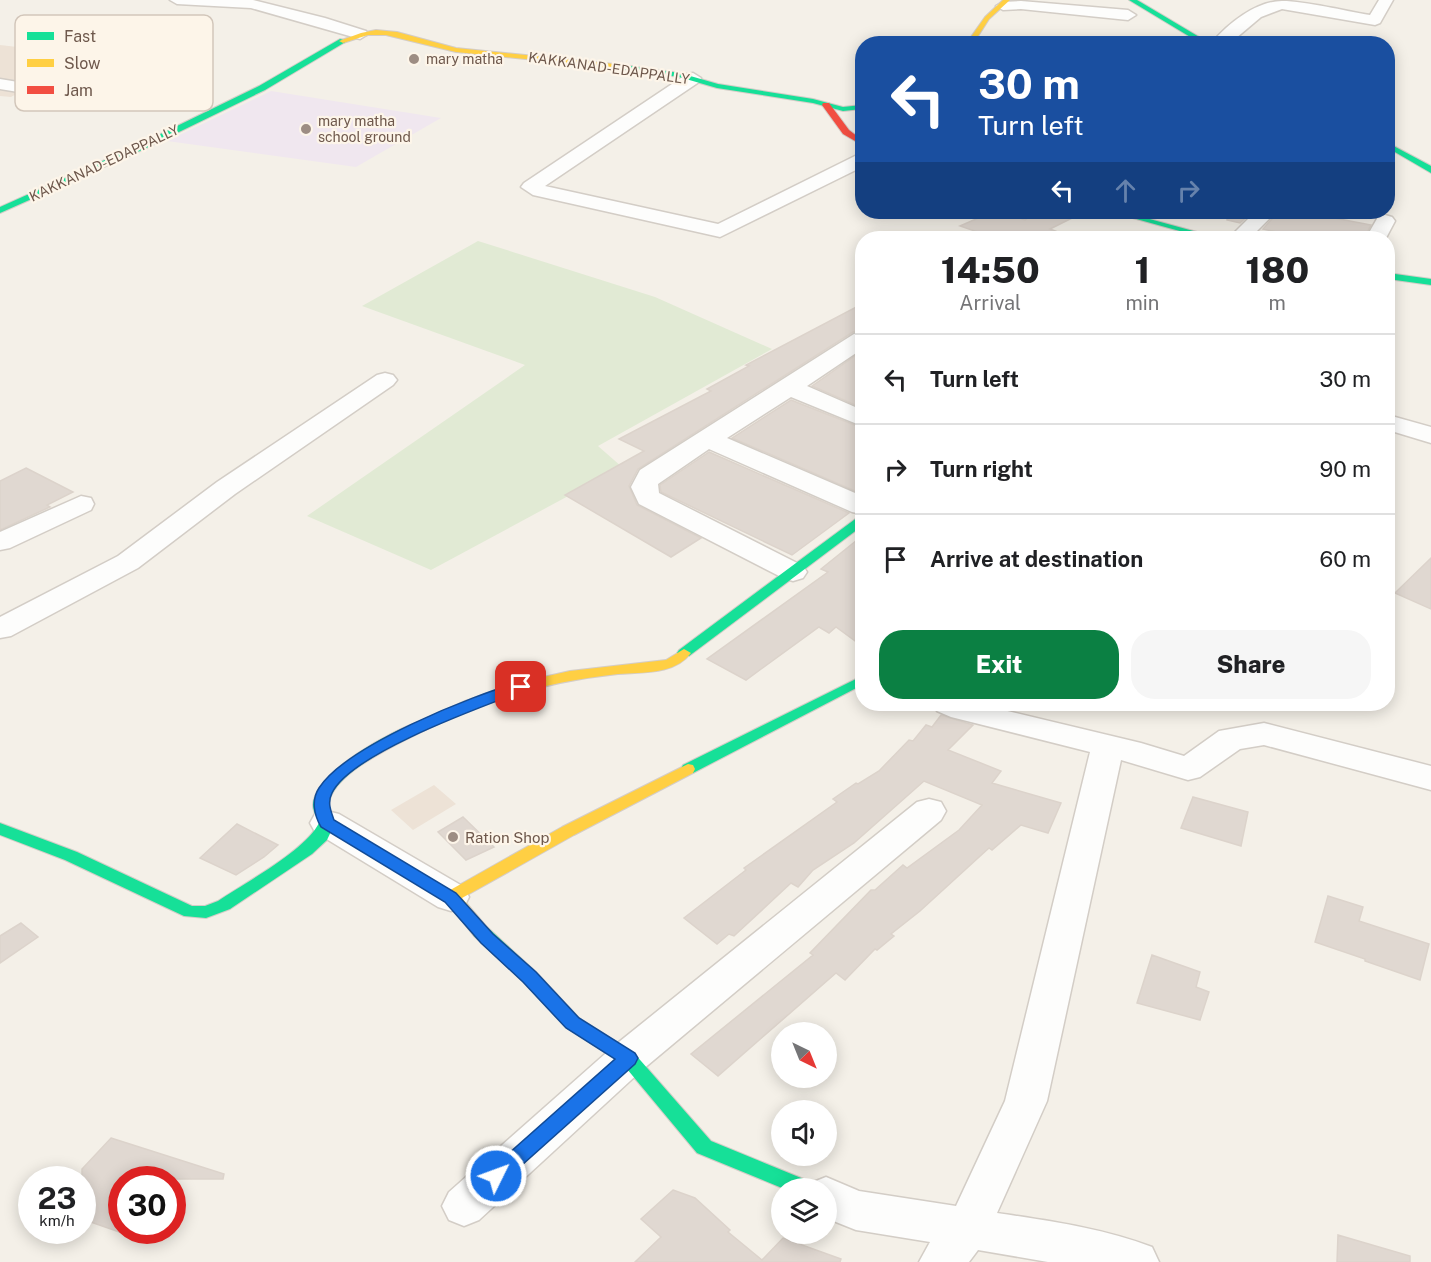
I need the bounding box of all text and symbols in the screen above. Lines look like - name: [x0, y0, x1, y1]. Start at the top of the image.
- legend: [15, 15, 213, 111]
- text: Fast: [64, 27, 96, 46]
- street label: KAKKANAD-EDAPPALLY: [527, 49, 691, 87]
- place label: mary matha: [426, 51, 503, 67]
- marker: mary matha: [407, 52, 421, 66]
- text: Slow: [64, 54, 101, 73]
- text: 30 m: [978, 59, 1080, 108]
- icon: left: [879, 60, 957, 138]
- text: Jam: [64, 81, 93, 100]
- text: Turn left: [978, 109, 1084, 141]
- place label: mary matha school ground: [318, 113, 411, 145]
- street label: KAKKANAD-EDAPPALLY: [27, 121, 182, 205]
- marker: mary matha school ground: [299, 122, 313, 136]
- icon: left: [1046, 174, 1079, 207]
- icon: ahead: [1109, 174, 1142, 207]
- icon: right: [1172, 174, 1205, 207]
- text: 14:50: [941, 249, 1040, 291]
- text: 1: [1135, 249, 1150, 291]
- text: 180: [1245, 249, 1309, 291]
- text: Arrival: [959, 291, 1021, 315]
- text: min: [1125, 291, 1159, 315]
- text: m: [1269, 291, 1286, 315]
- icon: left: [879, 363, 912, 396]
- text: Turn left: [930, 366, 1019, 392]
- text: 30 m: [1319, 366, 1371, 392]
- icon: right: [879, 453, 912, 486]
- text: Turn right: [930, 456, 1033, 482]
- text: 90 m: [1320, 456, 1371, 482]
- icon: arrive: [879, 543, 912, 576]
- text: Arrive at destination: [930, 546, 1143, 572]
- text: 60 m: [1320, 546, 1371, 572]
- button: Exit: [879, 630, 1119, 699]
- button: Share: [1131, 630, 1371, 699]
- pin: [495, 661, 546, 712]
- icon: arrive: [504, 670, 537, 703]
- place label: Ration Shop: [465, 829, 549, 846]
- marker: Ration Shop: [446, 830, 460, 844]
- north arrow: [771, 1022, 837, 1088]
- map controls: [771, 1022, 837, 1244]
- button: sound: [771, 1100, 837, 1166]
- position arrow: [464, 1144, 528, 1208]
- speed limit sign: 30: [108, 1166, 186, 1244]
- button: layers: [771, 1178, 837, 1244]
- text: 23: [37, 1180, 77, 1216]
- text: km/h: [39, 1212, 75, 1229]

